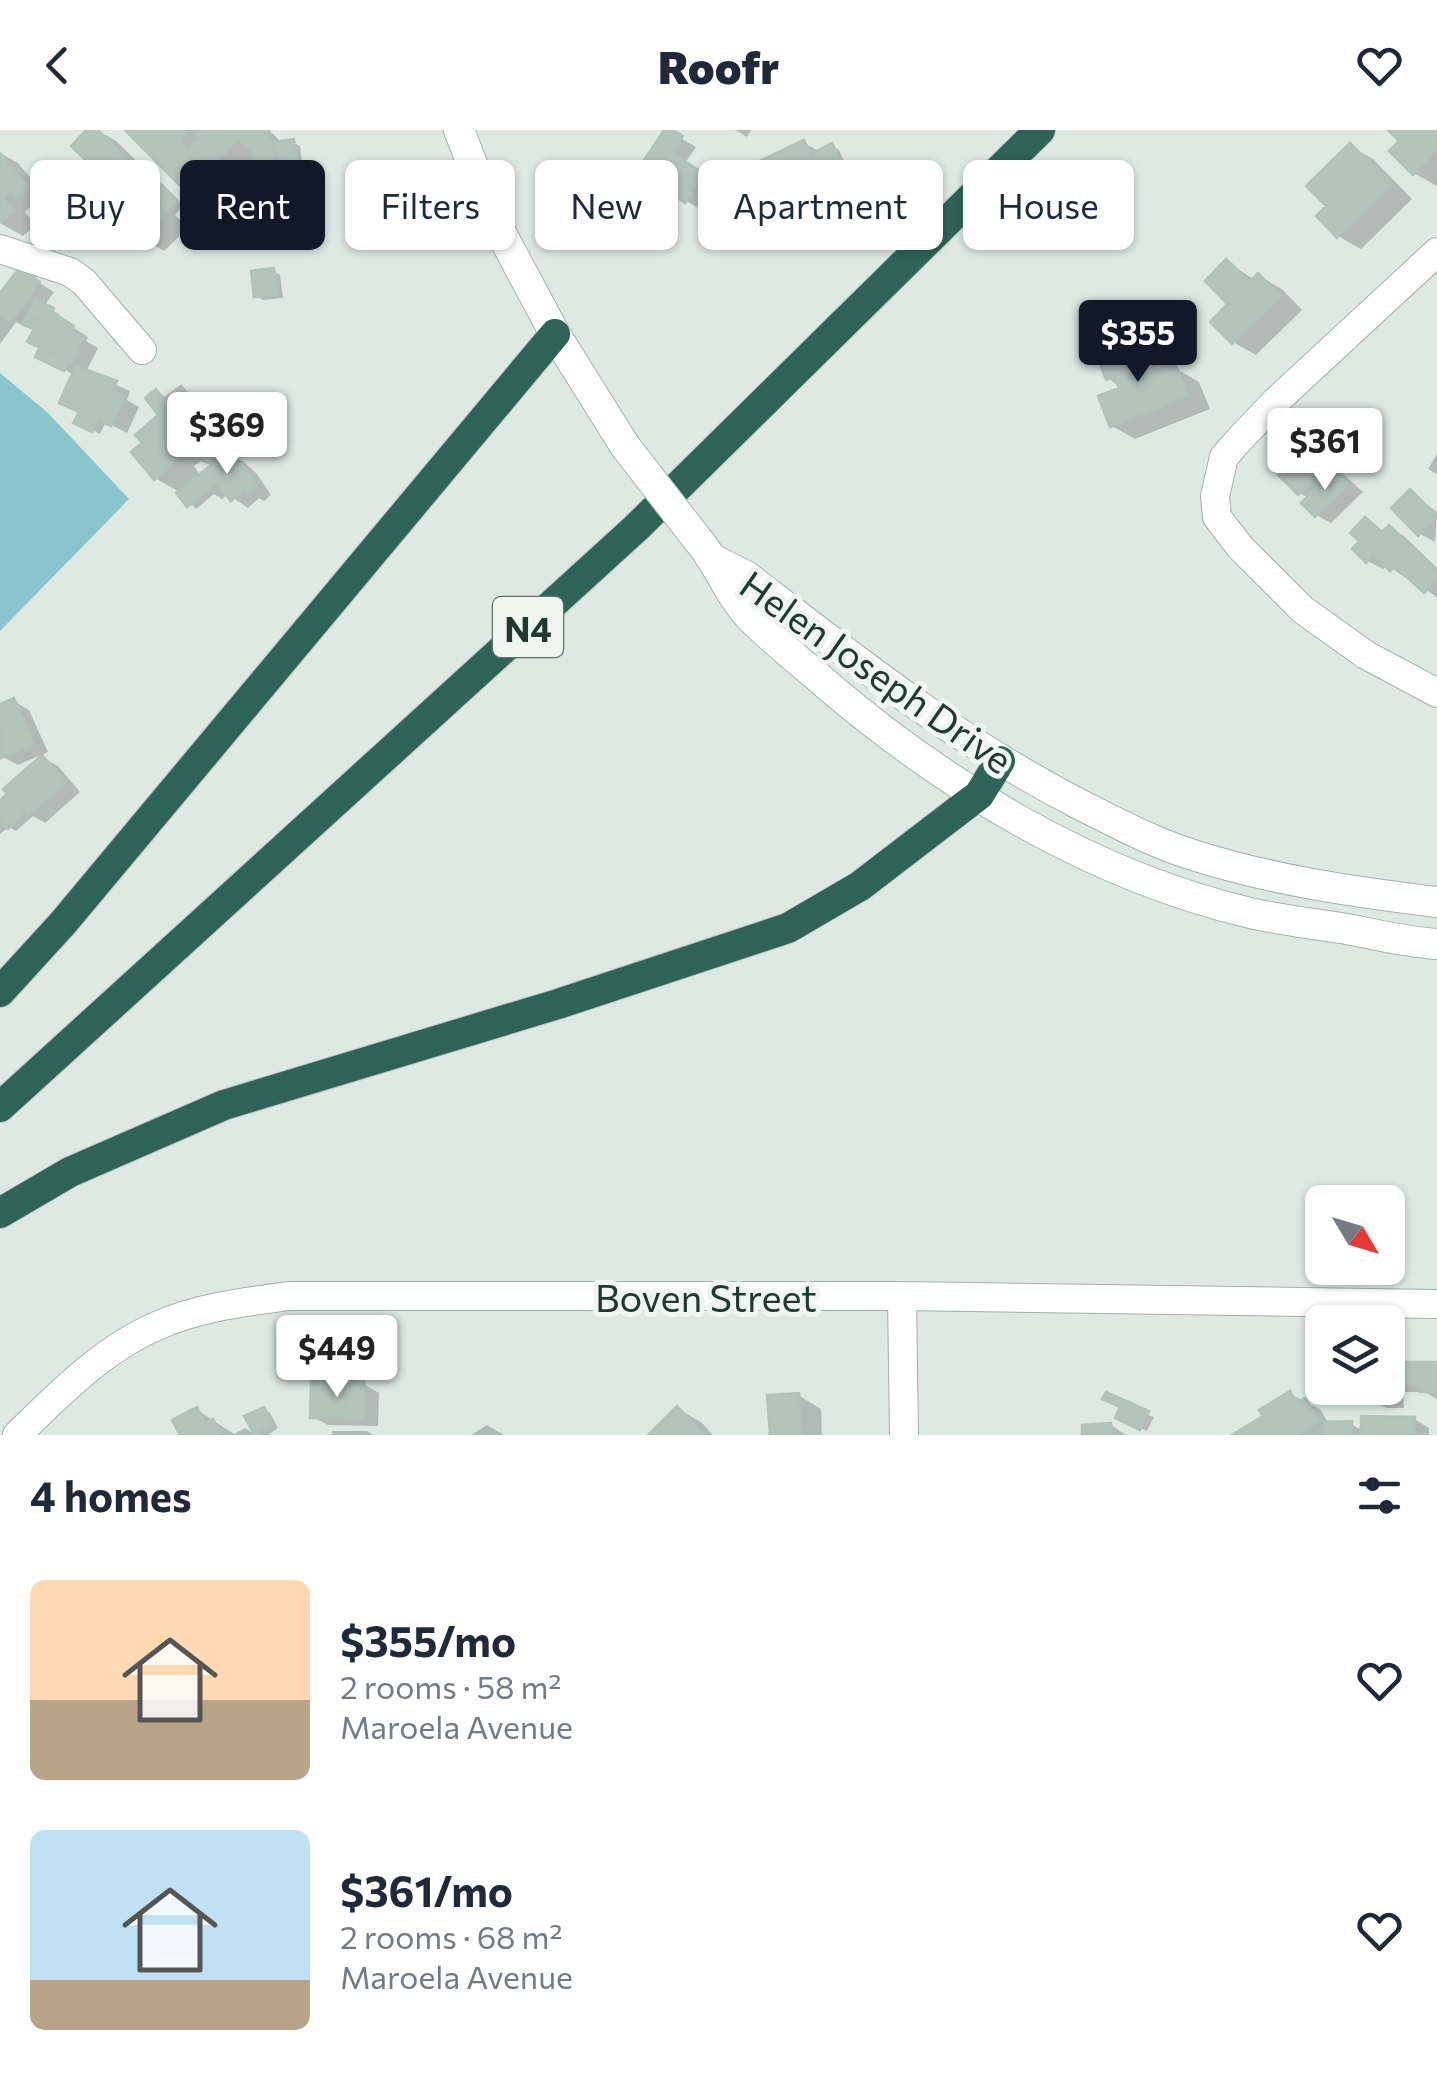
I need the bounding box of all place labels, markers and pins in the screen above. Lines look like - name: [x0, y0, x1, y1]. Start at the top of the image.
- pin: $355: [1079, 300, 1197, 385]
- pin: $369: [168, 392, 286, 477]
- pin: $361: [1266, 408, 1384, 493]
- pin: $449: [278, 1315, 396, 1400]

